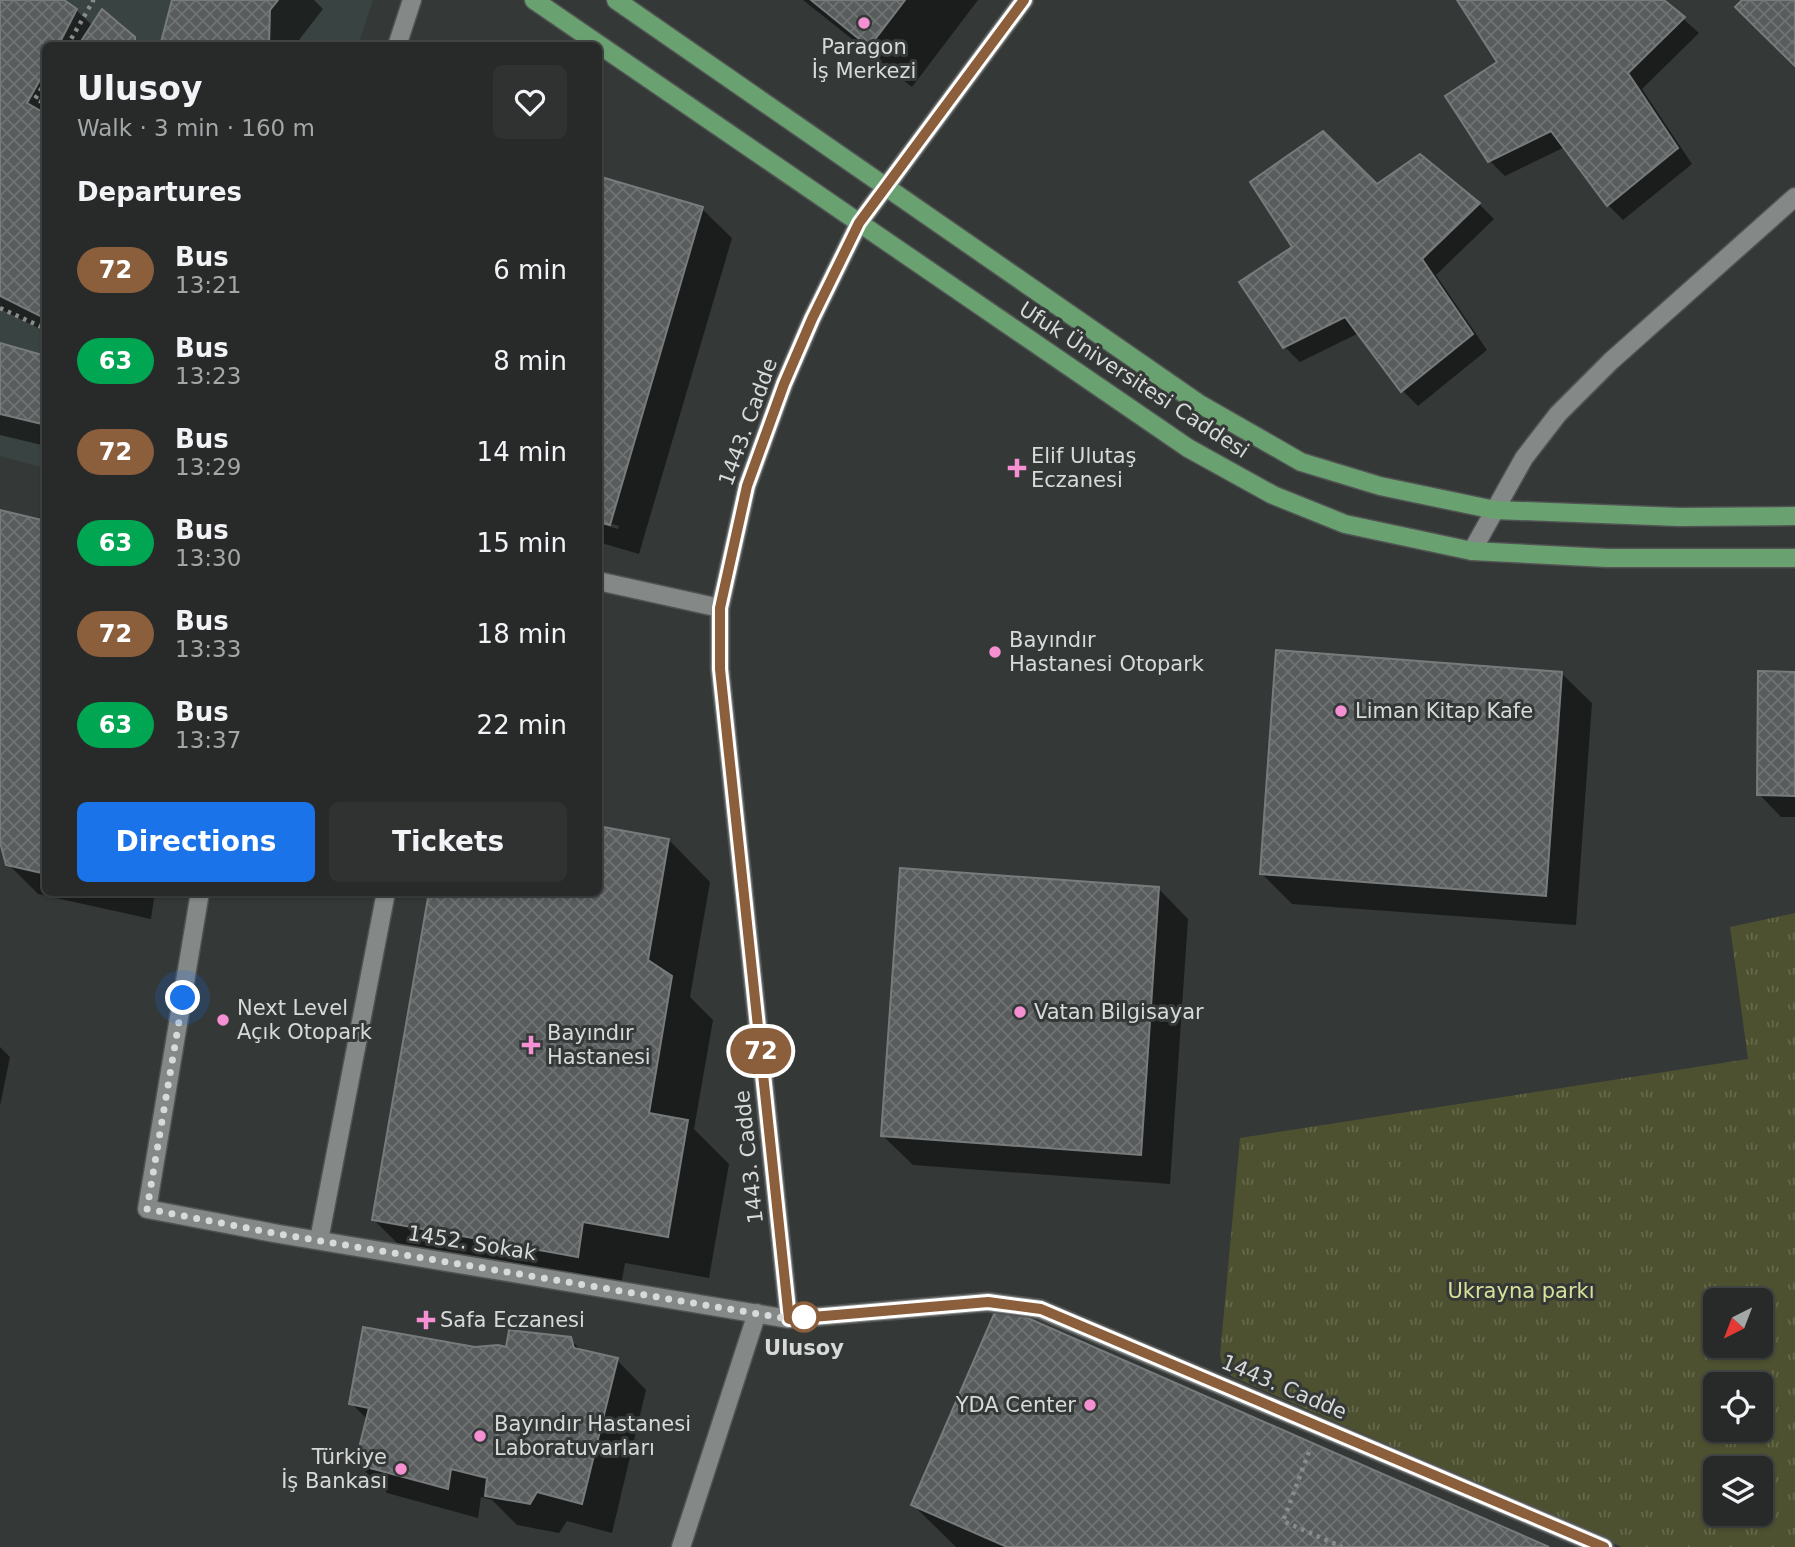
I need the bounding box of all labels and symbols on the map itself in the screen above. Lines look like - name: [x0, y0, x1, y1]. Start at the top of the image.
- marker: Paragon İş Merkezi: [856, 15, 872, 31]
- place label: Paragon İş Merkezi: [812, 35, 916, 83]
- street label: Ufuk Üniversitesi Caddesi: [1015, 296, 1254, 463]
- street label: 1443. Cadde: [714, 355, 782, 489]
- place label: Elif Ulutaş Eczanesi: [1031, 444, 1137, 492]
- marker: Elif Ulutaş Eczanesi: [1009, 460, 1025, 476]
- place label: Bayındır Hastanesi Otopark: [1009, 628, 1205, 676]
- marker: Bayındır Hastanesi Otopark: [987, 644, 1003, 660]
- place label: Liman Kitap Kafe: [1355, 699, 1533, 723]
- marker: Liman Kitap Kafe: [1333, 703, 1349, 719]
- your location: [165, 980, 200, 1015]
- place label: Next Level Açık Otopark: [237, 996, 373, 1044]
- place label: Vatan Bilgisayar: [1034, 1000, 1204, 1024]
- marker: Vatan Bilgisayar: [1012, 1004, 1028, 1020]
- marker: Next Level Açık Otopark: [215, 1012, 231, 1028]
- place label: Bayındır Hastanesi: [547, 1021, 651, 1069]
- line badge: 72: [730, 1028, 792, 1074]
- marker: Bayındır Hastanesi: [521, 1035, 541, 1055]
- street label: 1443. Cadde: [730, 1089, 768, 1225]
- street label: 1452. Sokak: [406, 1221, 539, 1265]
- park label: Ukrayna parkı: [1447, 1279, 1595, 1303]
- north arrow: [1703, 1288, 1773, 1358]
- marker: Ulusoy: [789, 1302, 819, 1332]
- place label: Safa Eczanesi: [440, 1308, 585, 1332]
- marker: Safa Eczanesi: [418, 1312, 434, 1328]
- place label: Ulusoy: [764, 1336, 844, 1360]
- street label: 1443. Cadde: [1218, 1350, 1350, 1424]
- place label: YDA Center: [955, 1393, 1076, 1417]
- marker: YDA Center: [1082, 1397, 1098, 1413]
- place label: Bayındır Hastanesi Laboratuvarları: [494, 1412, 691, 1460]
- marker: Bayındır Hastanesi Laboratuvarları: [472, 1428, 488, 1444]
- place label: Türkiye İş Bankası: [281, 1445, 387, 1493]
- marker: Türkiye İş Bankası: [393, 1461, 409, 1477]

